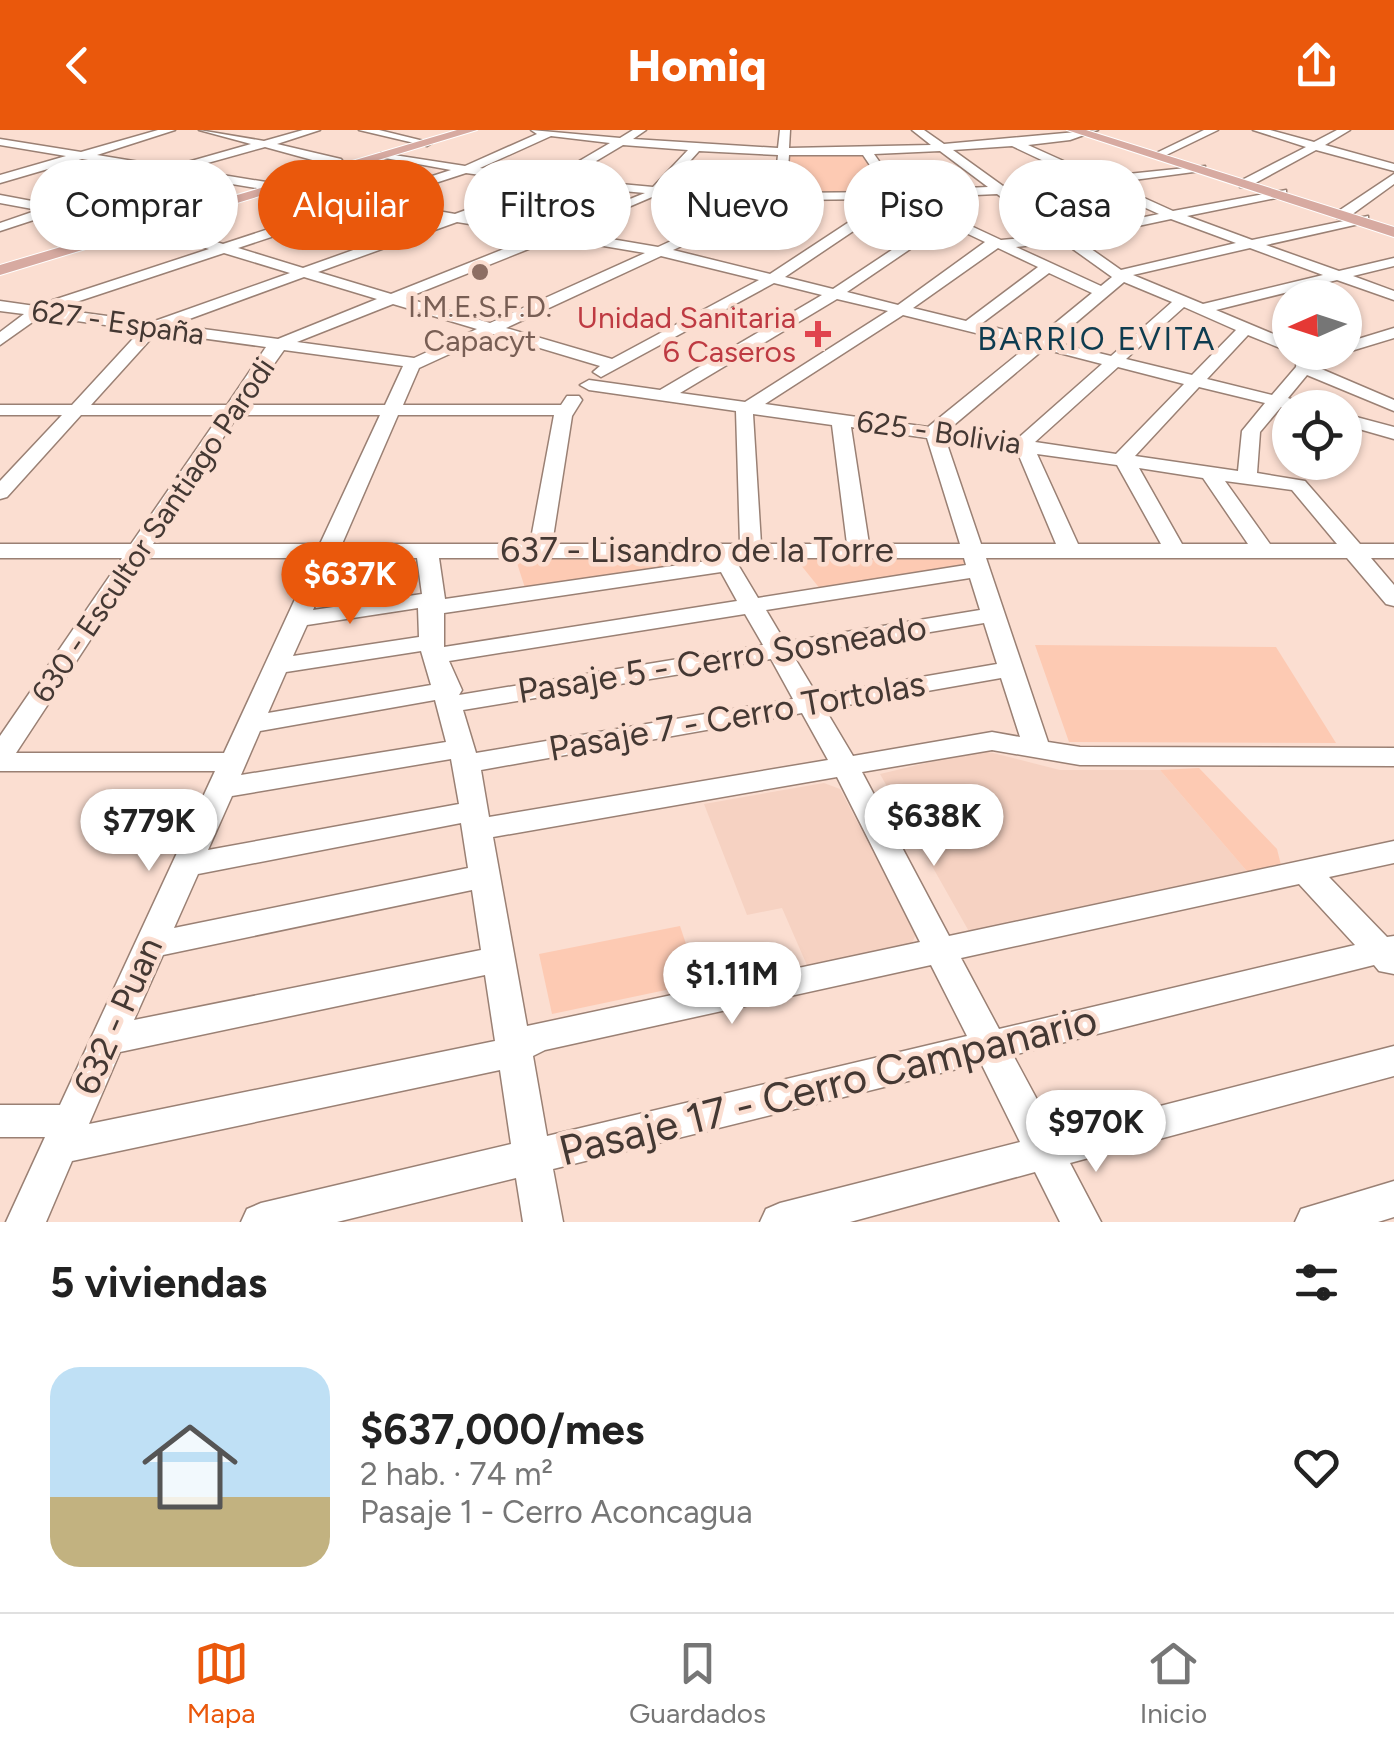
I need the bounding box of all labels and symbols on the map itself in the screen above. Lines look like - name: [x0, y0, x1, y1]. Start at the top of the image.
- marker: I.M.E.S.F.D. Capacyt: [469, 261, 491, 283]
- north arrow: [1272, 280, 1362, 370]
- place label: I.M.E.S.F.D. Capacyt: [408, 288, 552, 359]
- street label: 627 - España: [29, 292, 207, 352]
- place label: Unidad Sanitaria 6 Caseros: [577, 299, 796, 370]
- district label: BARRIO EVITA: [977, 320, 1217, 358]
- marker: Unidad Sanitaria 6 Caseros: [805, 321, 831, 347]
- street label: 630 - Escultor Santiago Parodi: [23, 350, 283, 710]
- street label: 625 - Bolivia: [854, 402, 1024, 462]
- street label: 637 - Lisandro de la Torre: [500, 529, 894, 571]
- pin: $637K: [280, 542, 420, 627]
- street label: Pasaje 5 - Cerro Sosneado: [515, 606, 929, 712]
- street label: Pasaje 7 - Cerro Tortolas: [546, 662, 928, 770]
- pin: $638K: [864, 784, 1004, 869]
- pin: $779K: [79, 789, 219, 874]
- street label: 632 - Puan: [65, 931, 171, 1101]
- pin: $1.11M: [651, 942, 813, 1027]
- street label: Pasaje 17 - Cerro Campanario: [554, 993, 1102, 1177]
- pin: $970K: [1026, 1090, 1166, 1175]

